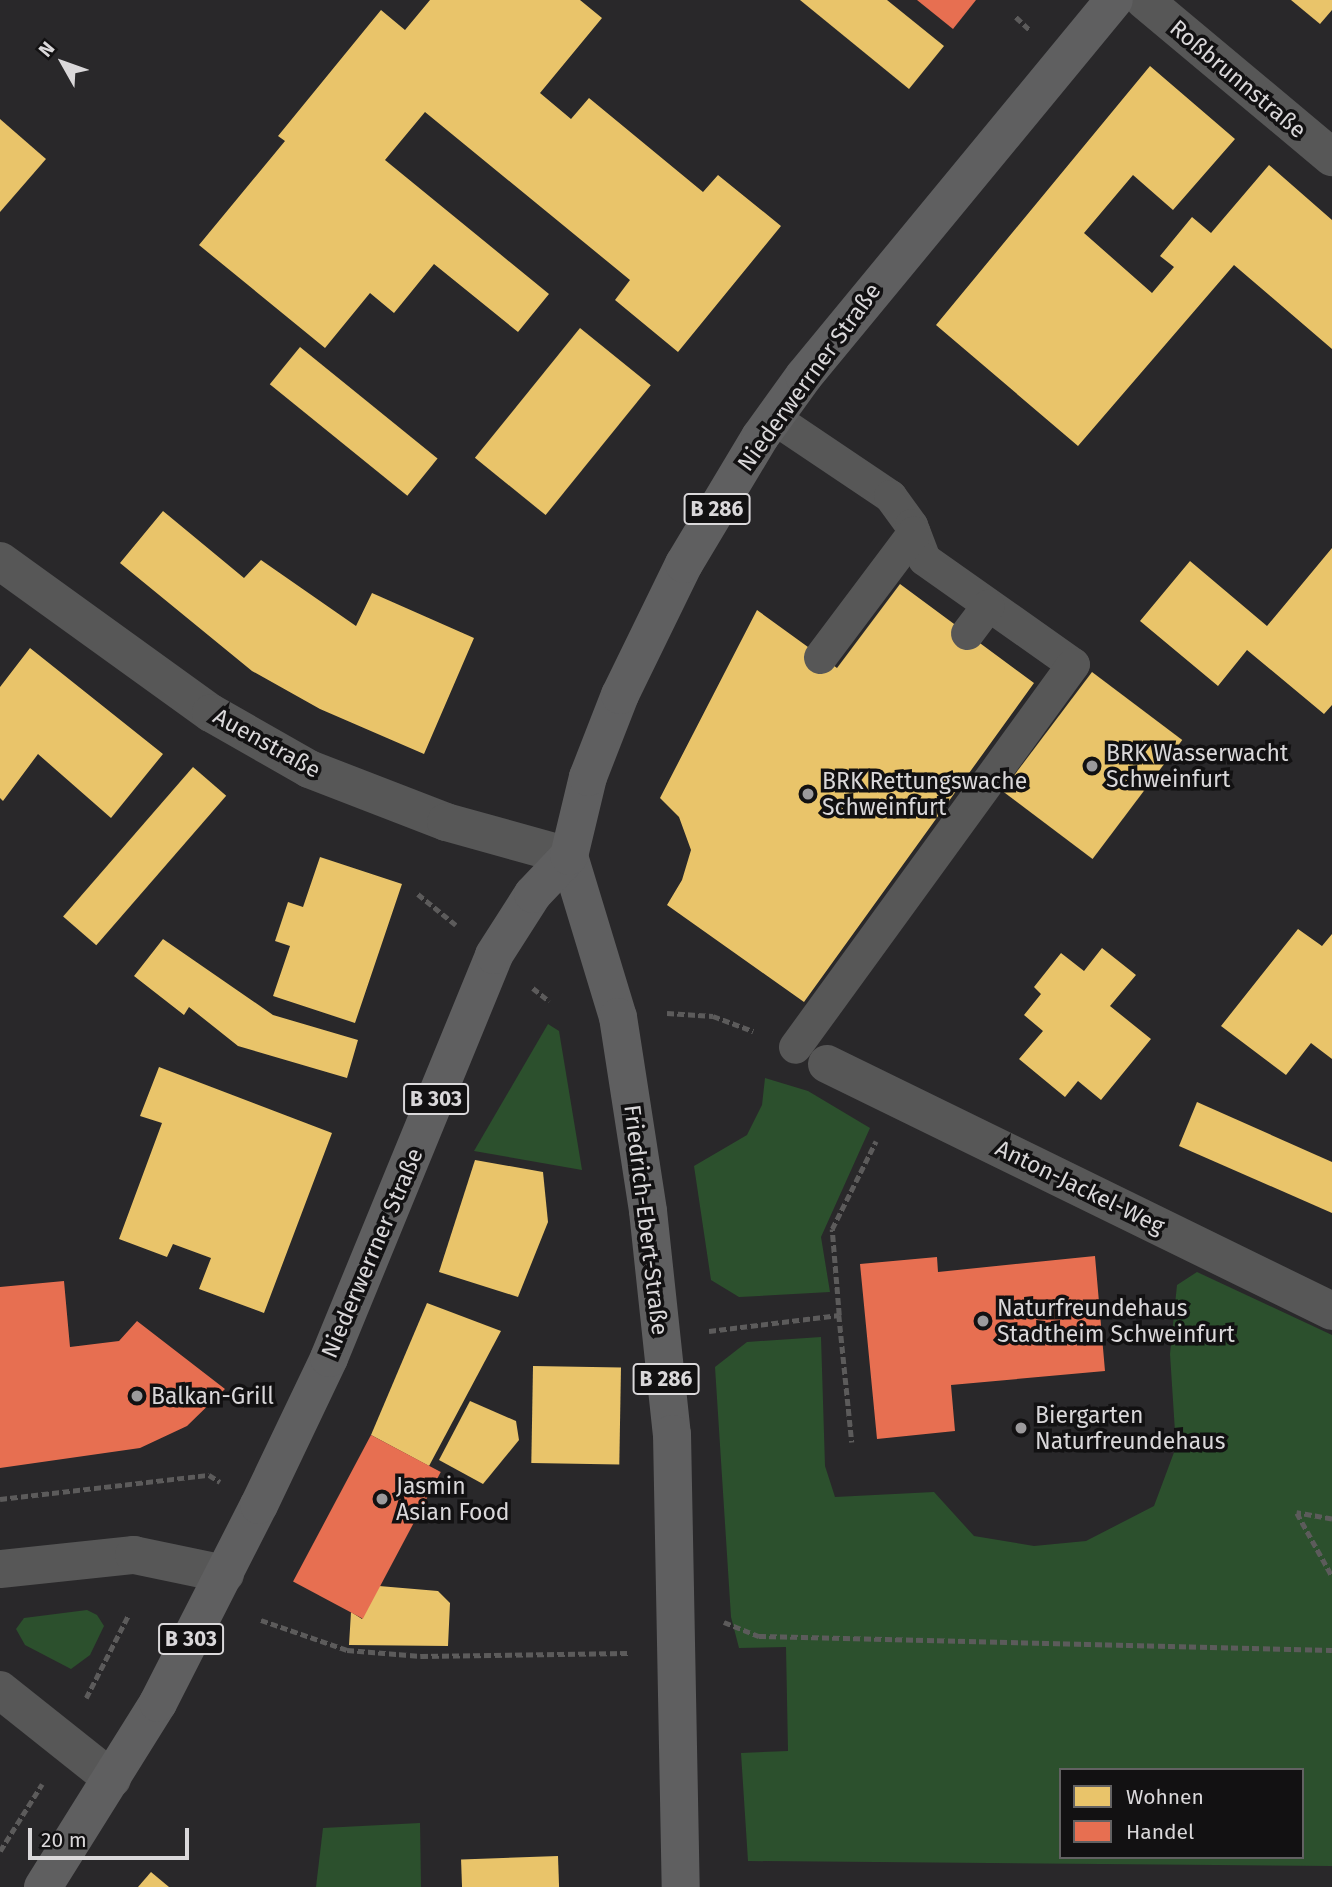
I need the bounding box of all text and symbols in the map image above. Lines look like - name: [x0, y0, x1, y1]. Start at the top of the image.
- street label: Roßbrunnstraße: [1164, 14, 1312, 144]
- north arrow: [28, 28, 98, 98]
- text: N: [34, 37, 59, 61]
- street label: Niederwerrner Straße: [732, 278, 886, 476]
- road number: B 286: [682, 491, 752, 526]
- street label: Auenstraße: [209, 702, 325, 784]
- place label: BRK Wasserwacht Schweinfurt: [1106, 739, 1288, 793]
- marker: BRK Wasserwacht Schweinfurt: [1084, 758, 1100, 774]
- place label: BRK Rettungswache Schweinfurt: [822, 767, 1027, 821]
- marker: BRK Rettungswache Schweinfurt: [800, 786, 816, 802]
- road number: B 303: [403, 1082, 469, 1116]
- street label: Friedrich-Ebert-Straße: [618, 1103, 674, 1337]
- street label: Anton-Jackel-Weg: [991, 1134, 1169, 1240]
- street label: Niederwerrner Straße: [315, 1144, 429, 1362]
- place label: Naturfreundehaus Stadtheim Schweinfurt: [997, 1294, 1235, 1348]
- marker: Naturfreundehaus Stadtheim Schweinfurt: [975, 1313, 991, 1329]
- road number: B 286: [631, 1362, 701, 1396]
- place label: Balkan-Grill: [151, 1382, 274, 1410]
- marker: Balkan-Grill: [129, 1388, 145, 1404]
- place label: Biergarten Naturfreundehaus: [1035, 1401, 1225, 1455]
- marker: Biergarten Naturfreundehaus: [1013, 1420, 1029, 1436]
- place label: Jasmin Asian Food: [396, 1472, 510, 1526]
- marker: Jasmin Asian Food: [374, 1491, 390, 1507]
- road number: B 303: [158, 1622, 224, 1656]
- legend: [1059, 1768, 1304, 1859]
- text: Wohnen: [1126, 1784, 1204, 1810]
- scale bar: [32, 1814, 192, 1858]
- text: Handel: [1126, 1819, 1194, 1845]
- text: 20 m: [41, 1827, 87, 1853]

